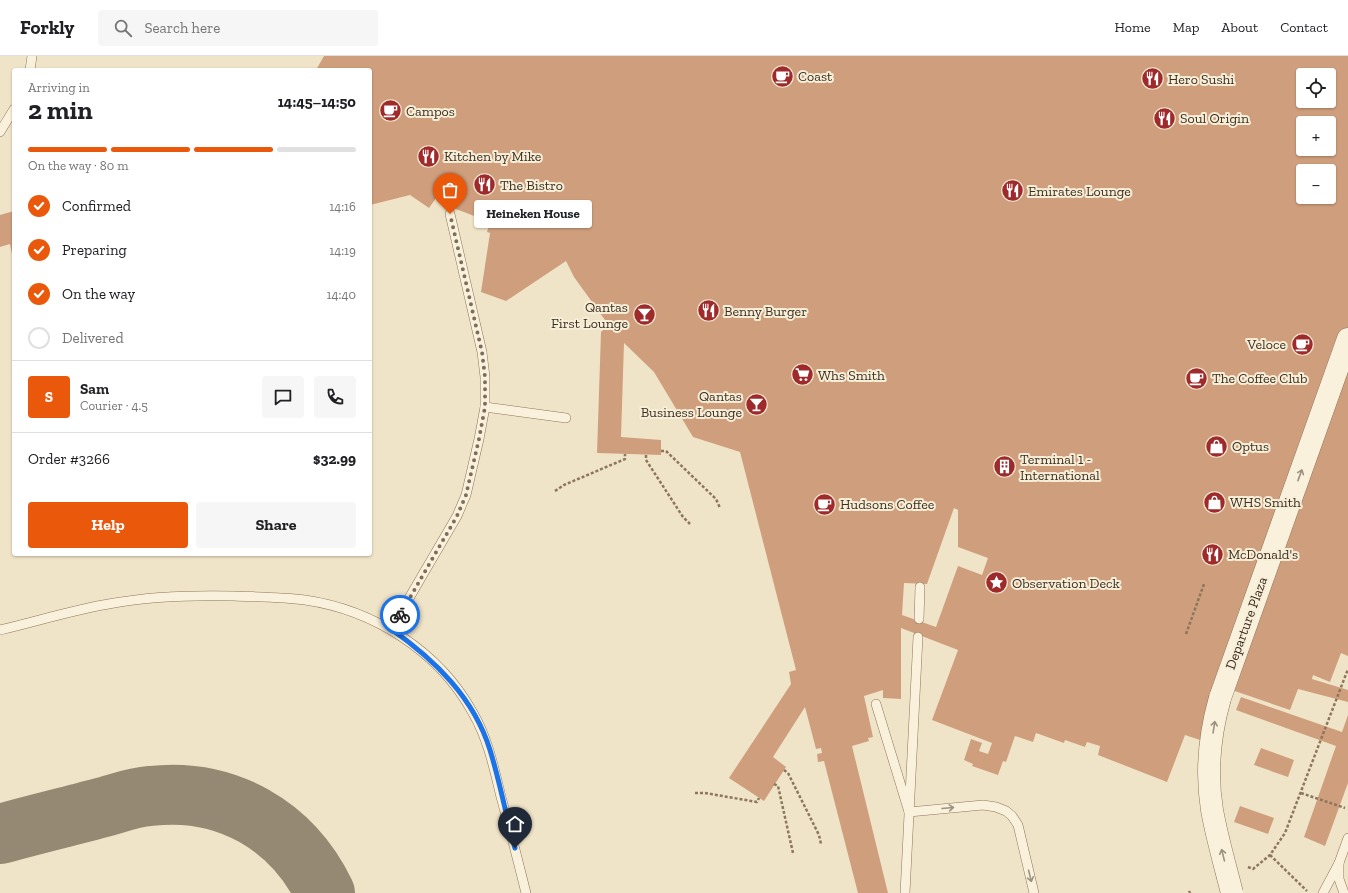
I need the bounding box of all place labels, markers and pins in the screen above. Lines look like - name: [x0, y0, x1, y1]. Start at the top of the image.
- cafe icon: Coast: [769, 63, 795, 89]
- restaurant icon: Hero Sushi: [1139, 66, 1165, 92]
- place label: Coast: [798, 68, 833, 85]
- place label: Hero Sushi: [1168, 71, 1234, 88]
- cafe icon: Campos: [377, 98, 403, 124]
- place label: Campos: [406, 103, 455, 120]
- restaurant icon: Soul Origin: [1152, 105, 1178, 131]
- place label: Soul Origin: [1180, 110, 1249, 127]
- restaurant icon: Kitchen by Mike: [416, 143, 442, 169]
- place label: Kitchen by Mike: [444, 148, 542, 165]
- restaurant icon: The Bistro: [472, 172, 498, 198]
- pin: [433, 173, 467, 214]
- place label: The Bistro: [500, 177, 563, 194]
- restaurant icon: Emirates Lounge: [999, 178, 1025, 204]
- place label: Emirates Lounge: [1028, 183, 1131, 200]
- callout: Heineken House: [474, 200, 592, 228]
- restaurant icon: Benny Burger: [695, 298, 721, 324]
- place label: Qantas First Lounge: [551, 299, 628, 332]
- bar icon: Qantas First Lounge: [631, 302, 657, 328]
- place label: Benny Burger: [724, 303, 807, 320]
- cafe icon: Veloce: [1289, 331, 1315, 357]
- place label: Veloce: [1246, 336, 1286, 353]
- supermarket icon: Whs Smith: [789, 362, 815, 388]
- cafe icon: The Coffee Club: [1184, 365, 1210, 391]
- place label: Whs Smith: [818, 367, 885, 384]
- place label: The Coffee Club: [1212, 370, 1307, 387]
- place label: Qantas Business Lounge: [641, 388, 742, 421]
- bar icon: Qantas Business Lounge: [744, 391, 770, 417]
- shop icon: Optus: [1204, 433, 1230, 459]
- place label: Optus: [1232, 438, 1269, 455]
- place label: Terminal 1 - International: [1020, 451, 1100, 484]
- building icon: Terminal 1 - International: [992, 454, 1018, 480]
- shop icon: WHS Smith: [1202, 489, 1228, 515]
- cafe icon: Hudsons Coffee: [812, 491, 838, 517]
- place label: WHS Smith: [1230, 494, 1301, 511]
- place label: Hudsons Coffee: [840, 496, 935, 513]
- restaurant icon: McDonald's: [1200, 541, 1226, 567]
- place label: McDonald's: [1228, 546, 1298, 563]
- place icon: Observation Deck: [983, 570, 1009, 596]
- place label: Observation Deck: [1012, 575, 1121, 592]
- pin: [498, 807, 532, 848]

